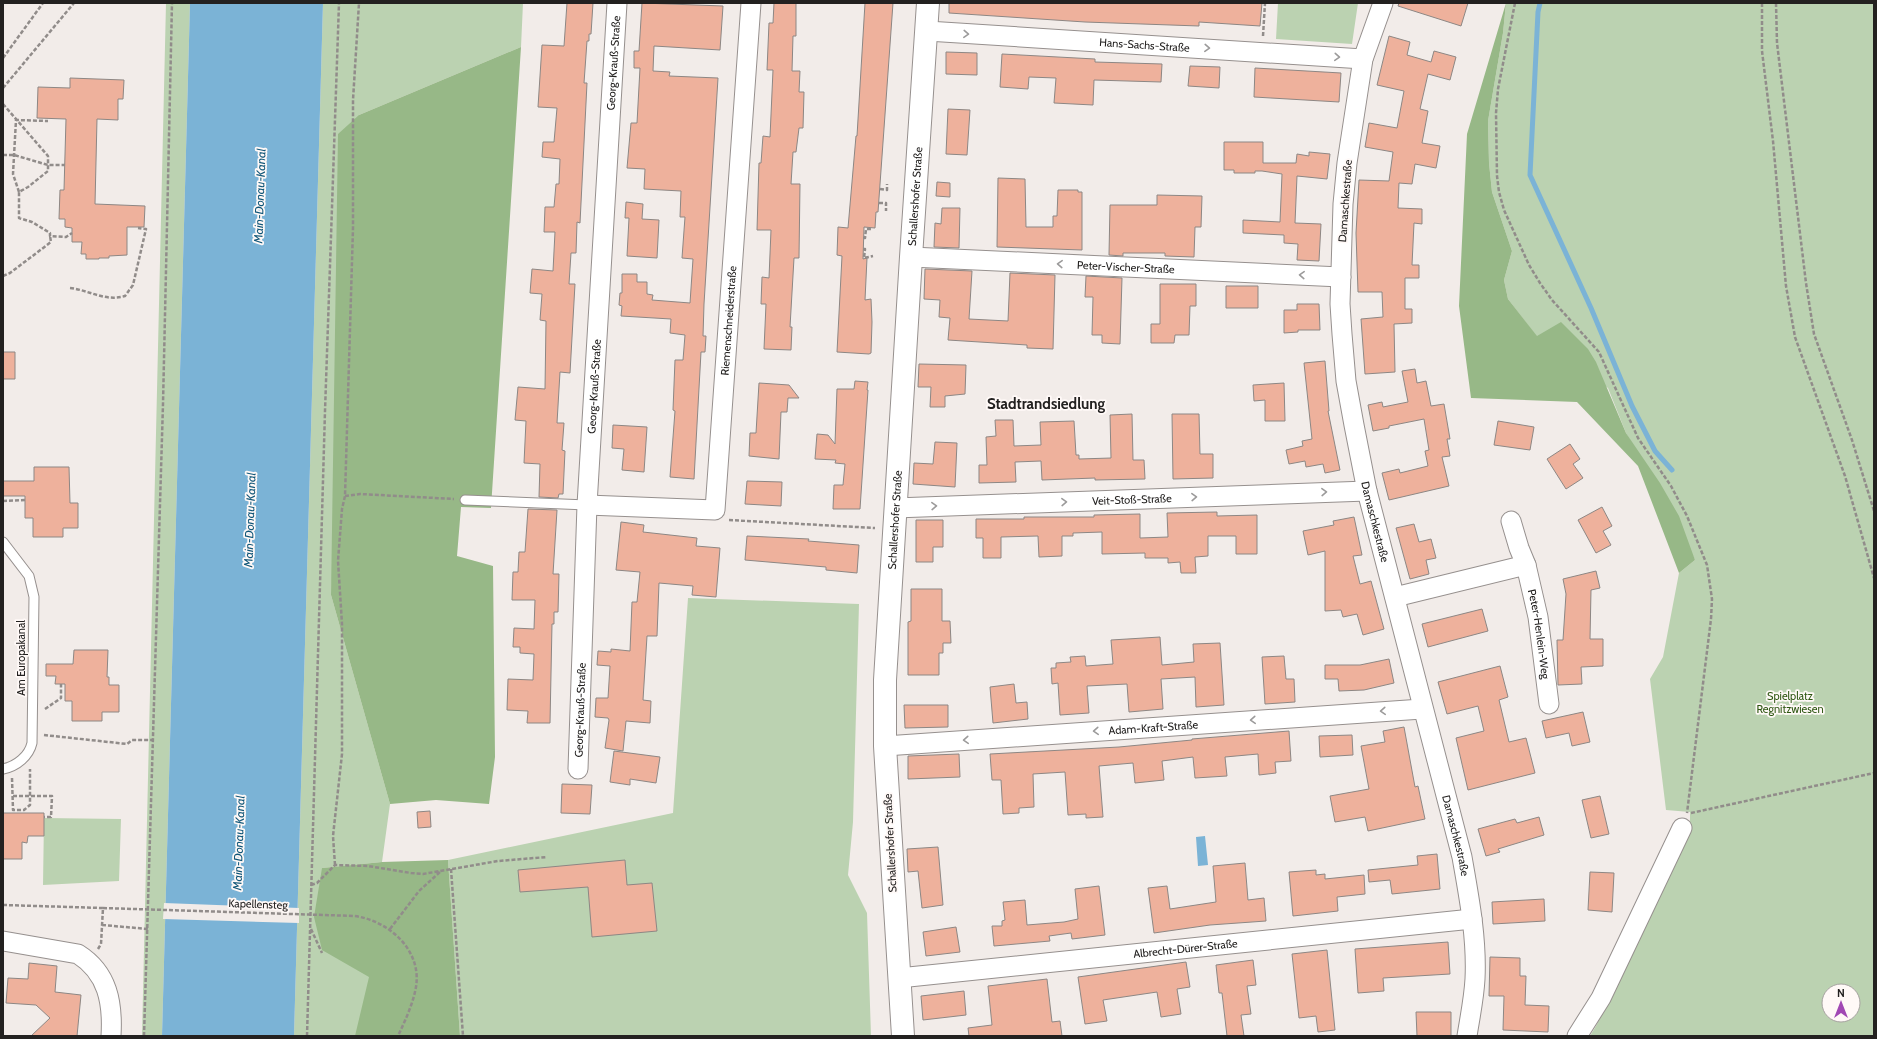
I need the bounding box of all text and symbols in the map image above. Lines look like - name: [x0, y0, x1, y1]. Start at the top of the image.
- street label: Georg-Krauß-Straße: [604, 15, 623, 111]
- one-way arrow: [963, 29, 969, 38]
- street label: Hans-Sachs-Straße: [1099, 35, 1191, 55]
- one-way arrow: [1204, 44, 1210, 53]
- one-way arrow: [1334, 52, 1340, 61]
- street label: Schallershofer Straße: [905, 146, 925, 246]
- water label: Main-Donau-Kanal: [250, 148, 269, 245]
- street label: Damaschkestraße: [1335, 159, 1355, 243]
- street label: Peter-Vischer-Straße: [1077, 258, 1175, 276]
- one-way arrow: [1057, 260, 1063, 268]
- street label: Riemenschneiderstraße: [718, 265, 739, 376]
- one-way arrow: [1299, 271, 1305, 279]
- street label: Georg-Krauß-Straße: [584, 338, 604, 434]
- district label: Stadtrandsiedlung: [987, 395, 1106, 413]
- street label: Schallershofer Straße: [885, 470, 905, 570]
- water label: Main-Donau-Kanal: [240, 472, 259, 569]
- street label: Damaschkestraße: [1358, 480, 1392, 564]
- one-way arrow: [1321, 488, 1327, 497]
- street label: Veit-Stoß-Straße: [1092, 491, 1172, 508]
- one-way arrow: [1191, 493, 1197, 501]
- one-way arrow: [1061, 497, 1067, 506]
- one-way arrow: [931, 502, 937, 511]
- street label: Peter-Henlein-Weg: [1525, 588, 1553, 680]
- street label: Am Europakanal: [14, 620, 28, 696]
- street label: Georg-Krauß-Straße: [571, 662, 589, 758]
- park label: Spielplatz Regnitzwiesen: [1756, 689, 1824, 716]
- one-way arrow: [1380, 707, 1386, 716]
- one-way arrow: [1250, 716, 1256, 725]
- street label: Adam-Kraft-Straße: [1108, 717, 1199, 738]
- one-way arrow: [1093, 727, 1099, 736]
- one-way arrow: [963, 736, 969, 745]
- street label: Schallershofer Straße: [880, 793, 900, 893]
- street label: Damaschkestraße: [1439, 794, 1472, 877]
- water label: Main-Donau-Kanal: [229, 795, 248, 892]
- street label: Kapellensteg: [228, 896, 289, 912]
- street label: Albrecht-Dürer-Straße: [1133, 936, 1239, 961]
- north arrow: [1821, 983, 1861, 1023]
- text: N: [1837, 986, 1845, 1000]

